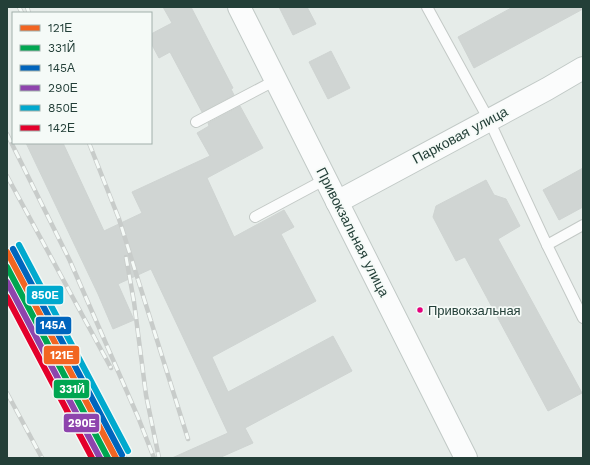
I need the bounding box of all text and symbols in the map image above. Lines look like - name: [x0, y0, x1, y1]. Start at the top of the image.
- legend: [12, 12, 152, 144]
- text: 121Е: [48, 21, 72, 35]
- text: 331Й: [48, 40, 75, 55]
- text: 145А: [48, 61, 75, 75]
- text: 290Е: [48, 81, 78, 95]
- text: 850Е: [48, 101, 78, 115]
- street label: Парковая улица: [410, 103, 511, 167]
- text: 142Е: [48, 121, 75, 135]
- street label: Привокзальная улица: [313, 165, 393, 300]
- line badge: 850Е: [26, 285, 64, 305]
- text: 850Е: [31, 289, 59, 302]
- place label: Привокзальная: [428, 303, 521, 318]
- marker: Привокзальная: [415, 305, 425, 315]
- line badge: 145А: [35, 316, 72, 335]
- text: 145А: [40, 319, 66, 332]
- line badge: 121Е: [43, 345, 80, 365]
- text: 121Е: [50, 349, 74, 362]
- line badge: 331Й: [53, 379, 90, 399]
- text: 331Й: [59, 383, 85, 396]
- line badge: 290Е: [63, 413, 100, 433]
- text: 290Е: [68, 417, 96, 430]

